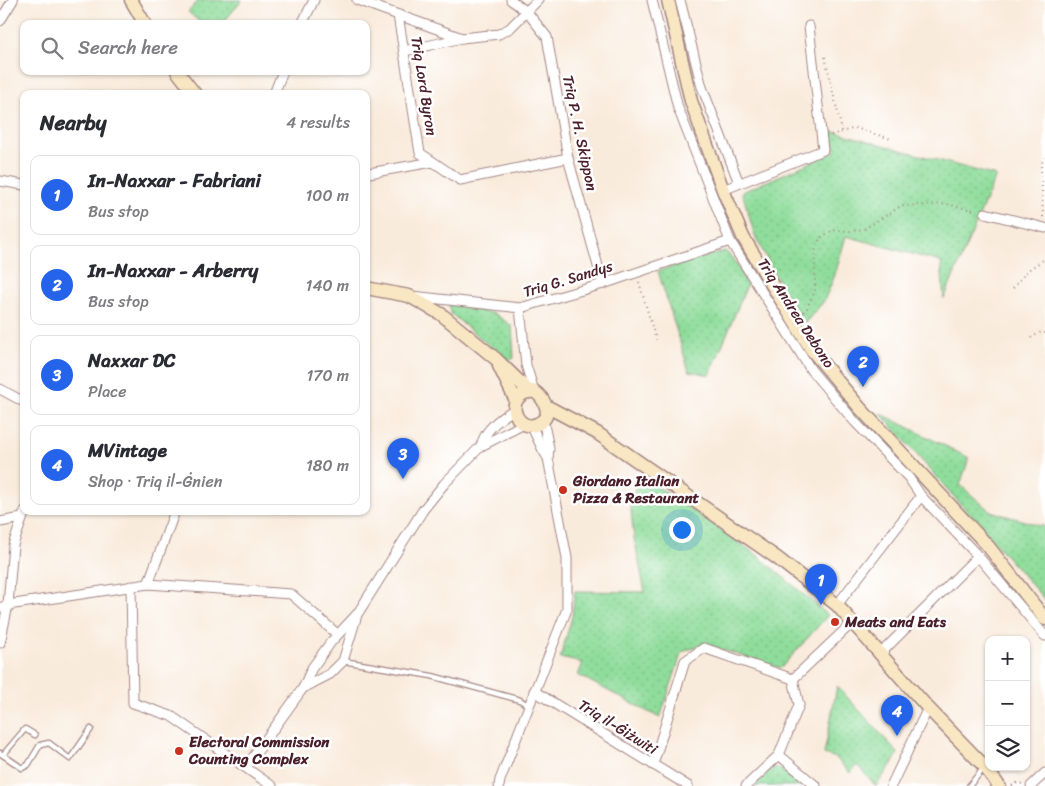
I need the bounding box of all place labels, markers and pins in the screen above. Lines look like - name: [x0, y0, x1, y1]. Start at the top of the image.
- pin: 2: [847, 346, 879, 387]
- pin: 3: [387, 438, 419, 479]
- place label: Giordano Italian Pizza & Restaurant: [572, 468, 699, 511]
- marker: Giordano Italian Pizza & Restaurant: [557, 484, 569, 496]
- pin: 1: [805, 564, 837, 605]
- place label: Meats and Eats: [844, 609, 947, 635]
- marker: Meats and Eats: [829, 616, 841, 628]
- pin: 4: [881, 695, 913, 736]
- place label: Electoral Commission Counting Complex: [188, 729, 330, 772]
- marker: Electoral Commission Counting Complex: [173, 745, 185, 757]

